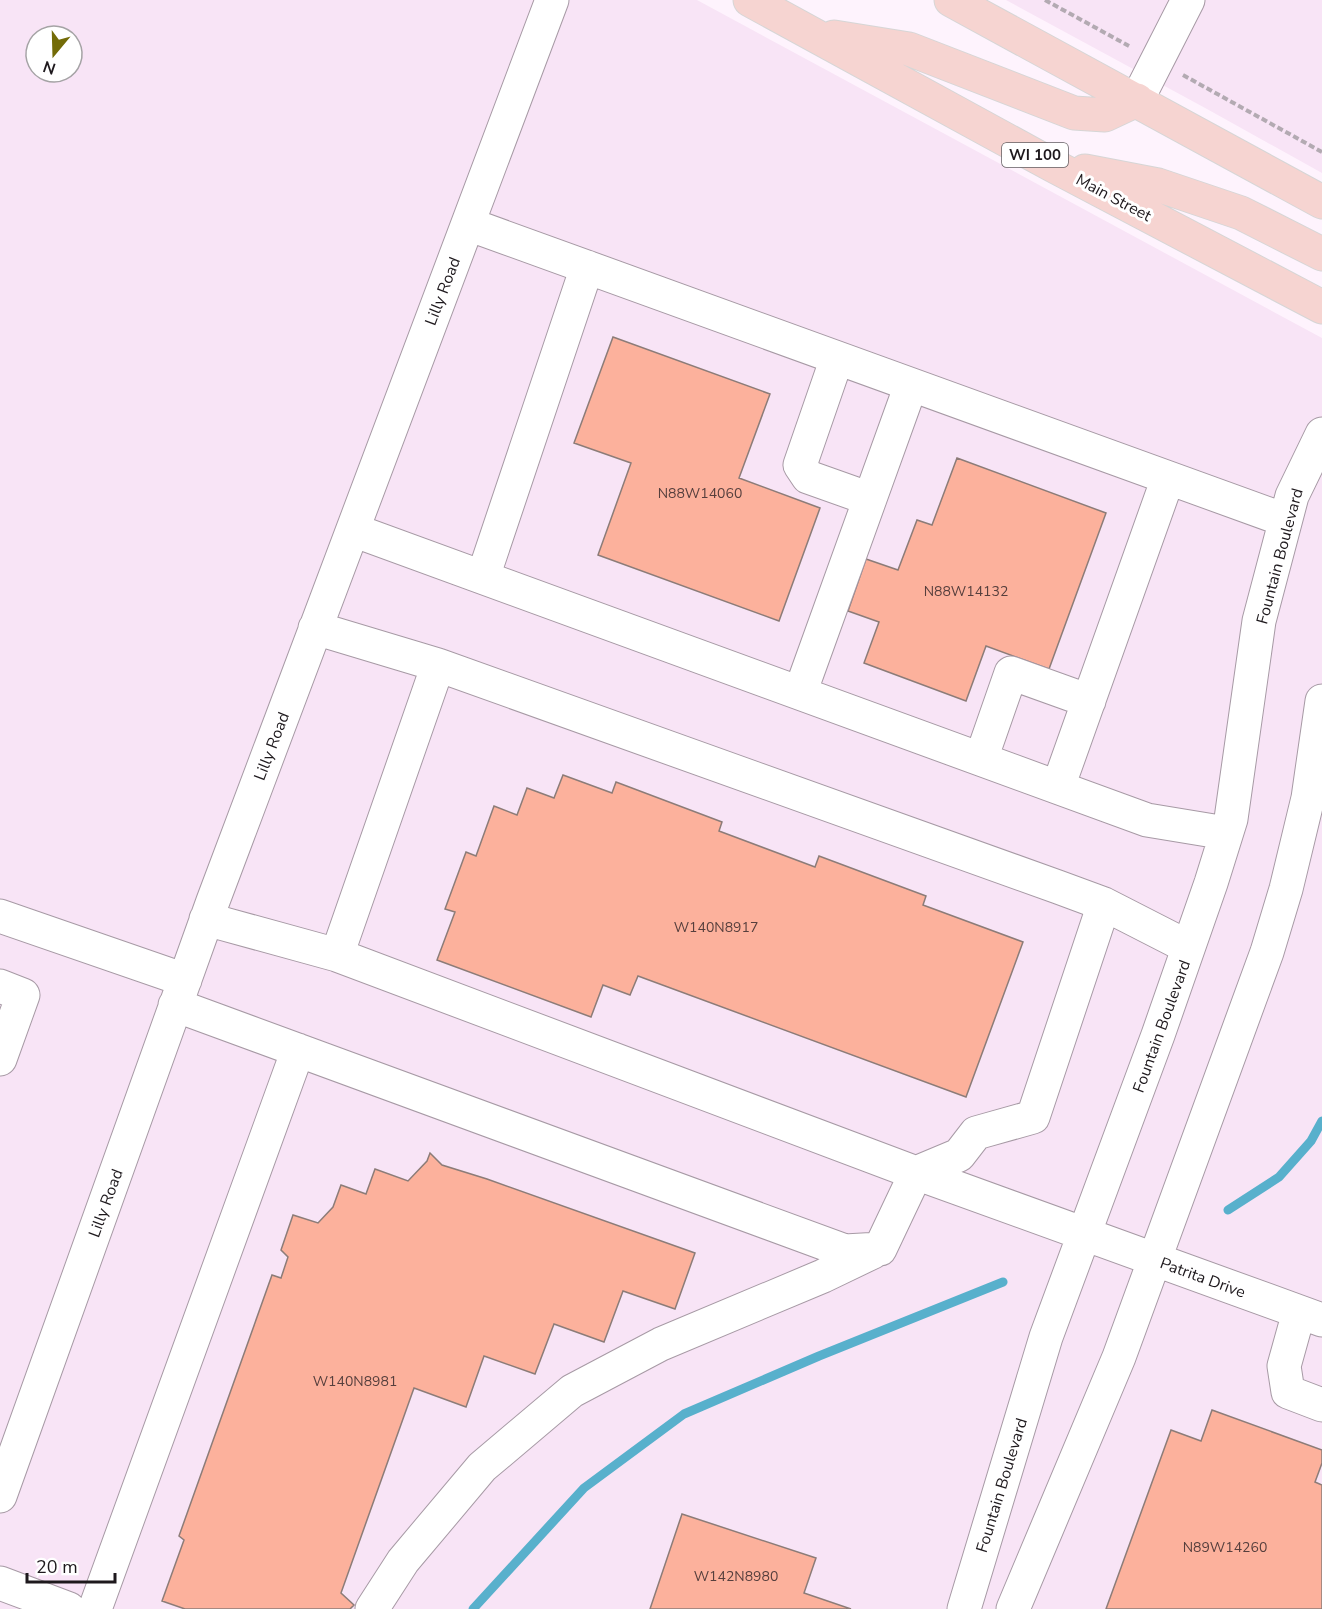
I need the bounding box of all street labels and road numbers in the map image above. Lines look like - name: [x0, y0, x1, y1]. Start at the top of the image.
- road number: WI 100: [1002, 143, 1068, 167]
- street label: Main Street: [1072, 169, 1156, 227]
- street label: Lilly Road: [420, 254, 466, 329]
- street label: Fountain Boulevard: [1251, 486, 1309, 627]
- street label: Lilly Road: [249, 709, 295, 784]
- street label: Fountain Boulevard: [1128, 957, 1196, 1096]
- street label: Lilly Road: [83, 1166, 128, 1241]
- street label: Patrita Drive: [1157, 1252, 1248, 1304]
- street label: Fountain Boulevard: [971, 1415, 1033, 1555]

